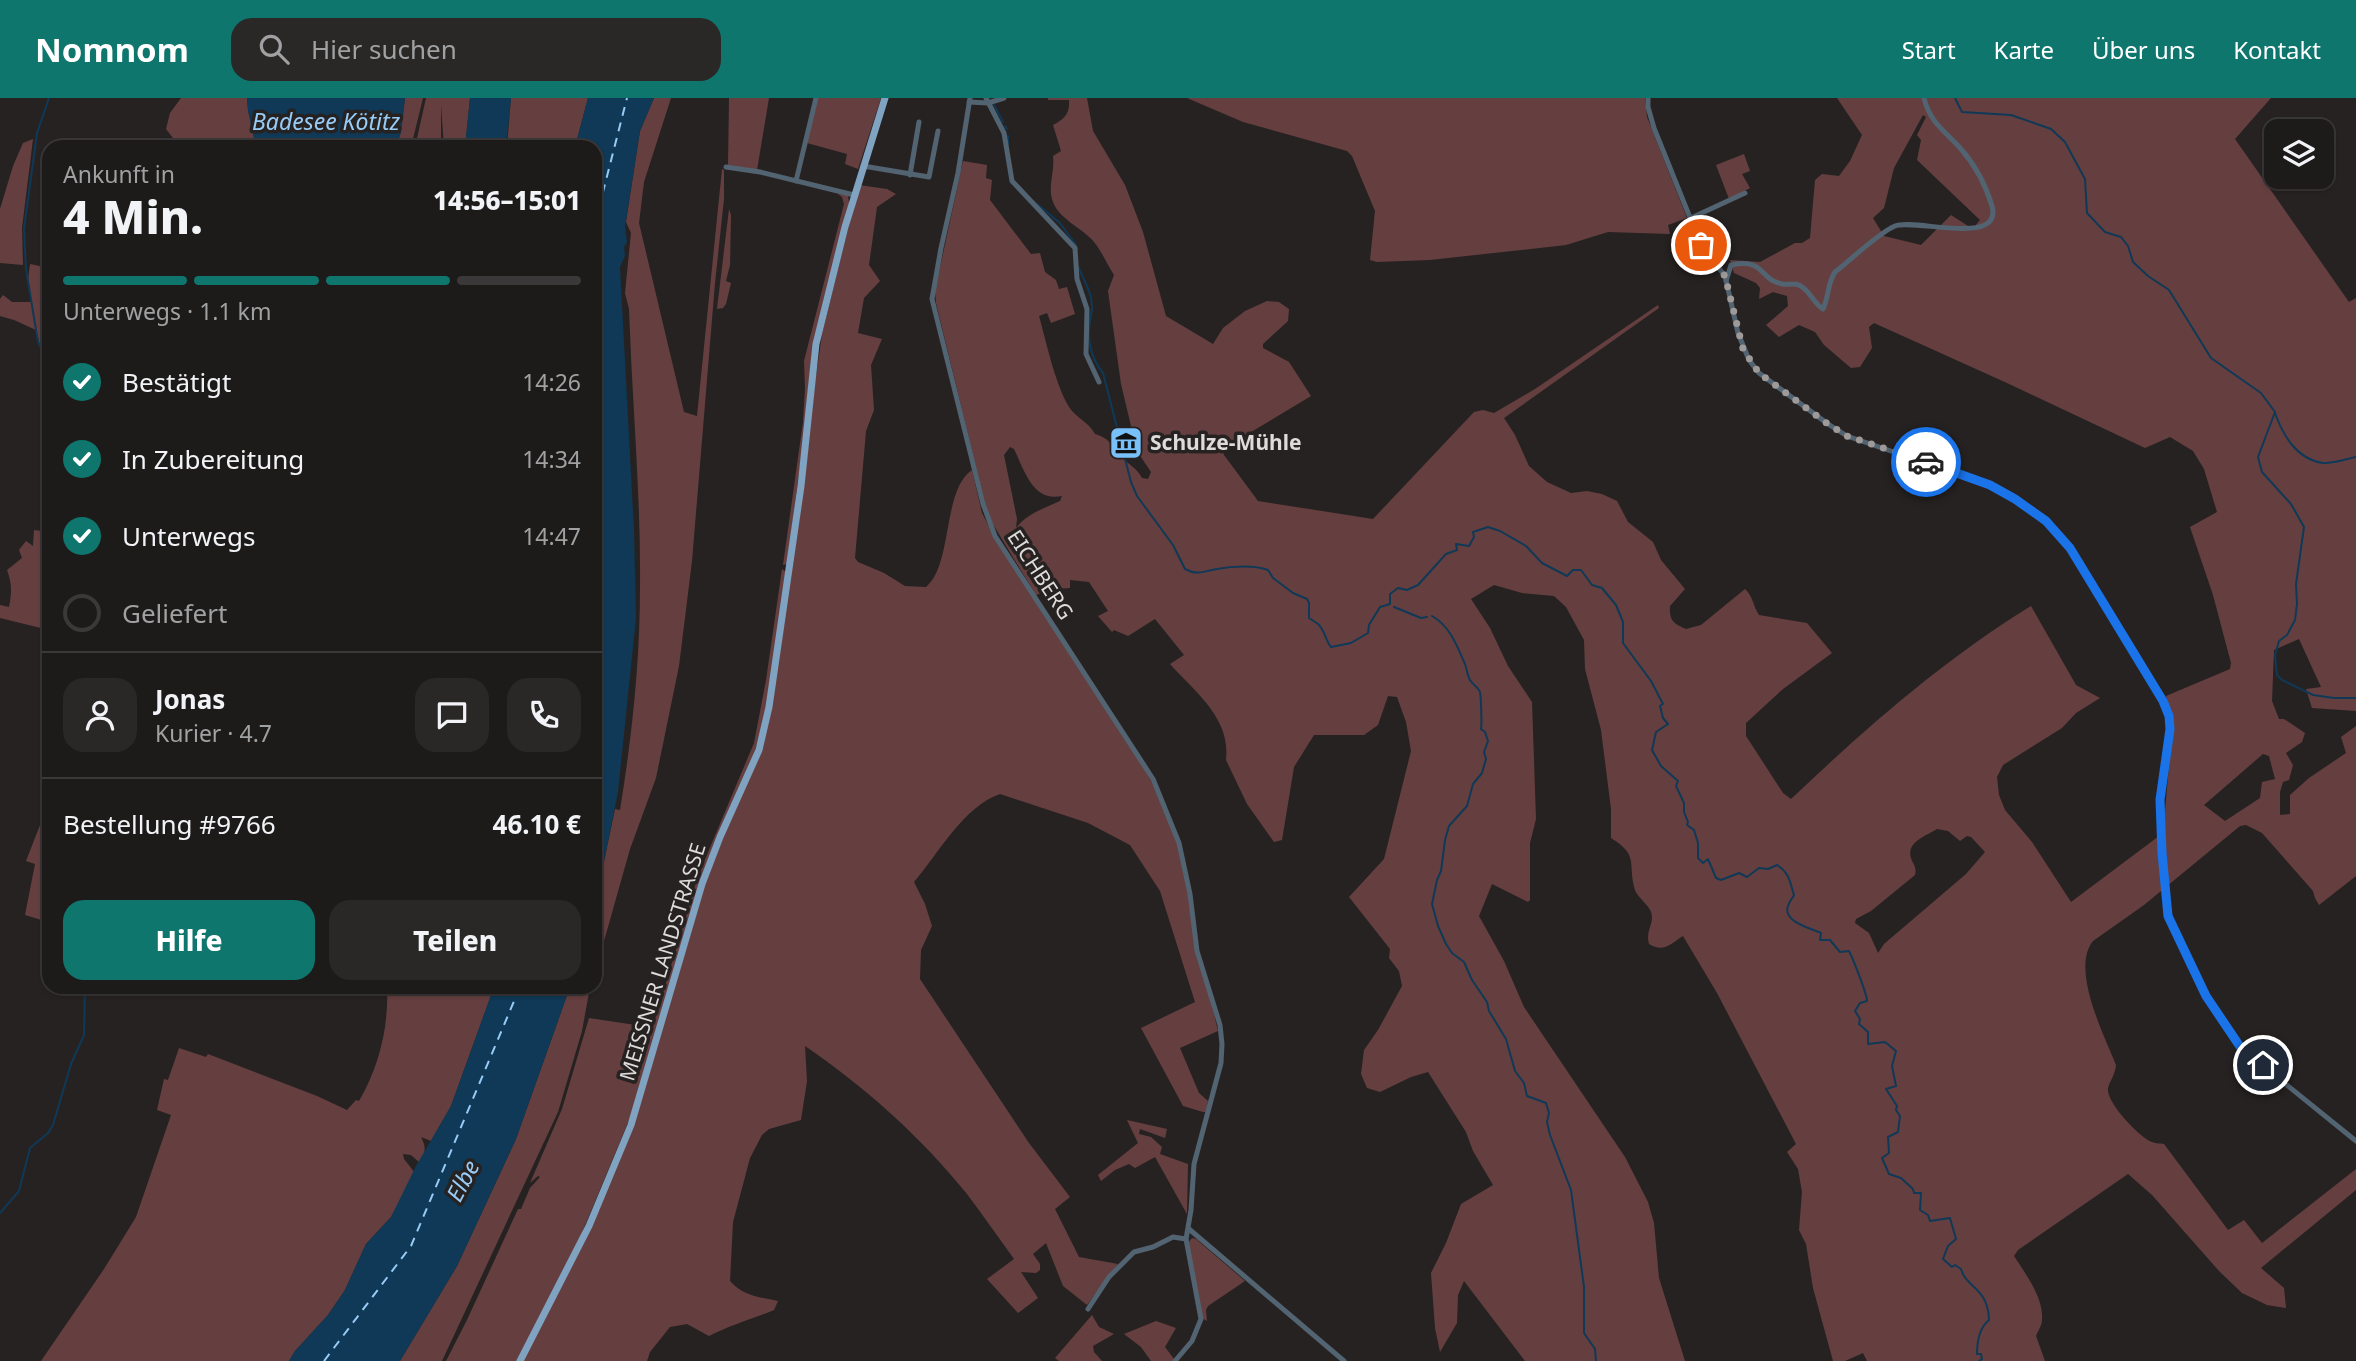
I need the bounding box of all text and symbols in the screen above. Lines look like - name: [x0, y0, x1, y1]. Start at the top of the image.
- search box: [231, 18, 721, 81]
- text: Nomnom: [35, 27, 189, 72]
- icon: search: [255, 30, 293, 68]
- text: Hier suchen: [311, 31, 457, 67]
- text: Start: [1902, 33, 1956, 66]
- text: Karte: [1994, 33, 2054, 66]
- text: Über uns: [2092, 33, 2195, 66]
- text: Kontakt: [2233, 33, 2321, 66]
- water label: Badesee Kötitz: [252, 105, 401, 137]
- map controls: [2264, 119, 2334, 189]
- button: layers: [2264, 119, 2334, 189]
- text: Ankunft in: [63, 158, 175, 190]
- text: 14:56–15:01: [433, 182, 581, 218]
- text: 4 Min.: [63, 185, 203, 247]
- pin: [1671, 215, 1731, 275]
- icon: bag: [1682, 226, 1720, 264]
- text: Unterwegs · 1.1 km: [63, 295, 271, 327]
- icon: check: [63, 363, 101, 401]
- text: Bestätigt: [122, 364, 231, 400]
- text: 14:26: [522, 366, 581, 398]
- museum icon: Schulze-Mühle: [1107, 424, 1145, 462]
- courier: [1891, 427, 1961, 497]
- place label: Schulze-Mühle: [1150, 428, 1301, 456]
- icon: check: [63, 440, 101, 478]
- text: In Zubereitung: [122, 441, 304, 477]
- text: 14:34: [522, 443, 581, 475]
- icon: car: [1907, 443, 1945, 481]
- icon: check: [63, 517, 101, 555]
- text: Unterwegs: [122, 518, 255, 554]
- text: 14:47: [522, 520, 581, 552]
- street label: EICHBERG: [1002, 524, 1080, 625]
- text: Geliefert: [122, 595, 227, 631]
- button: person: [63, 678, 137, 752]
- button: chat: [415, 678, 489, 752]
- button: phone: [507, 678, 581, 752]
- text: Jonas: [155, 681, 225, 717]
- text: Kurier · 4.7: [155, 717, 272, 749]
- text: Bestellung #9766: [63, 806, 276, 842]
- text: 46.10 €: [493, 806, 581, 842]
- street label: MEISSNER LANDSTRASSE: [613, 839, 712, 1084]
- button: Hilfe: [63, 900, 315, 980]
- button: Teilen: [329, 900, 581, 980]
- pin: [2233, 1035, 2293, 1095]
- icon: home: [2244, 1046, 2282, 1084]
- water label: Elbe: [438, 1154, 486, 1207]

